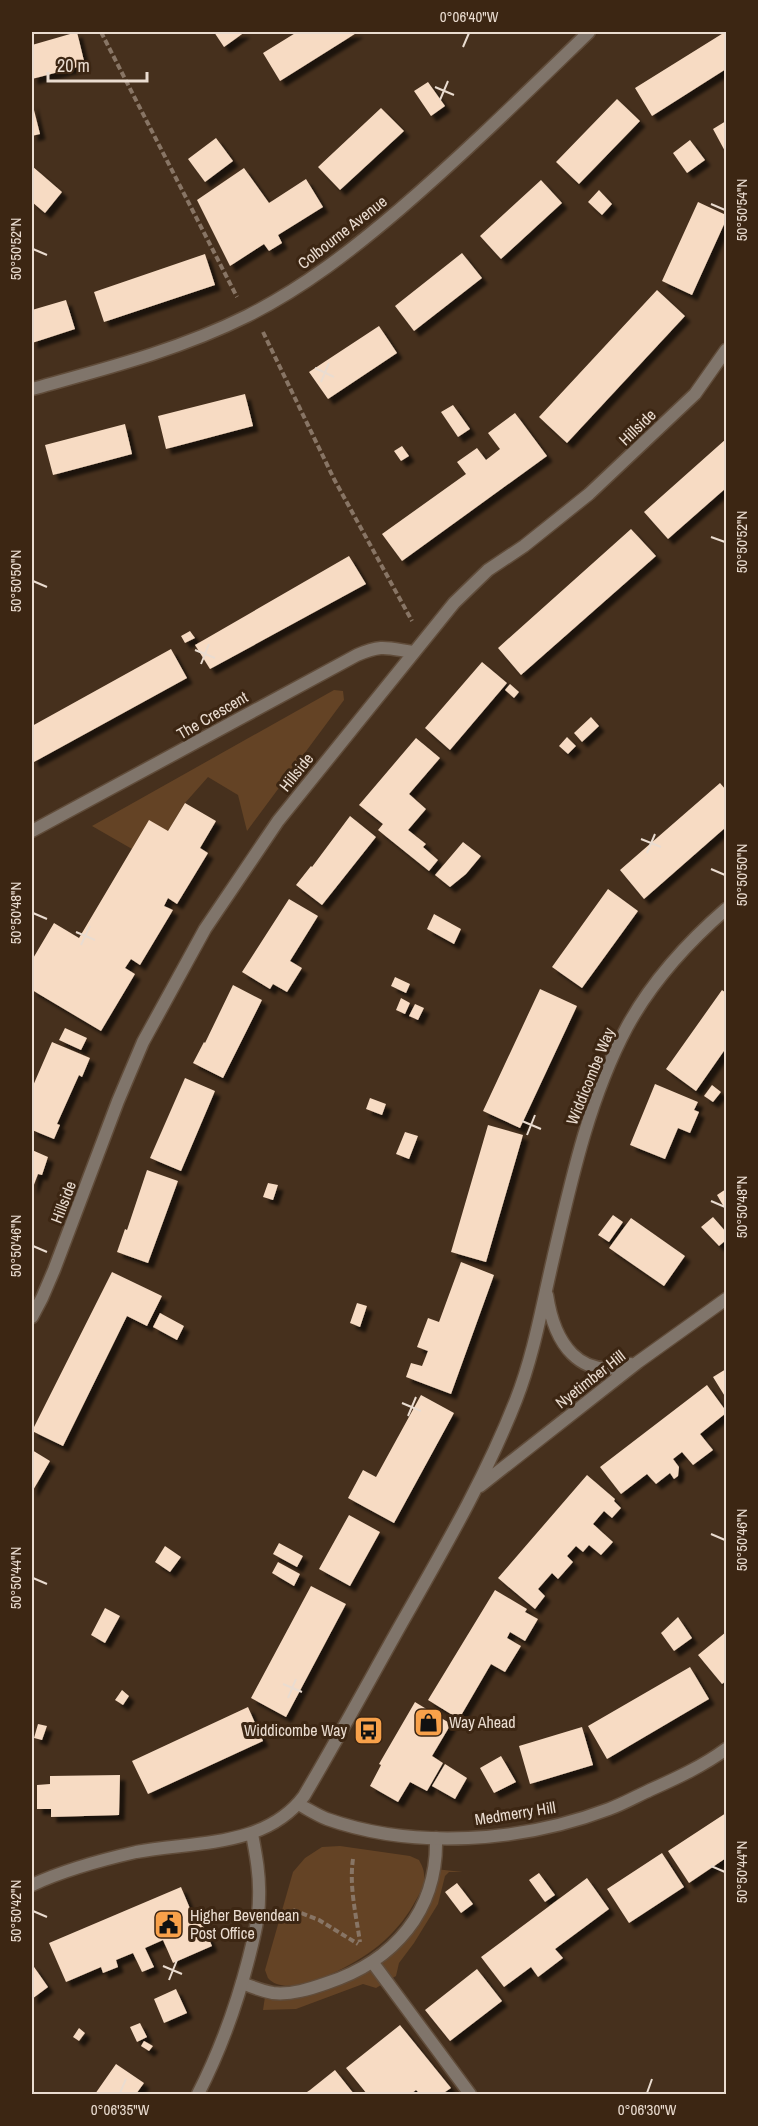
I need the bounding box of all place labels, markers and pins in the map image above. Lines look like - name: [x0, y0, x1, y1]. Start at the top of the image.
- shop icon: Way Ahead: [412, 1706, 444, 1738]
- place label: Way Ahead: [449, 1711, 516, 1733]
- bus stop icon: Widdicombe Way: [352, 1714, 384, 1746]
- place label: Widdicombe Way: [244, 1719, 347, 1741]
- place label: Higher Bevendean Post Office: [190, 1904, 299, 1944]
- public building icon: Higher Bevendean Post Office: [153, 1908, 185, 1940]

